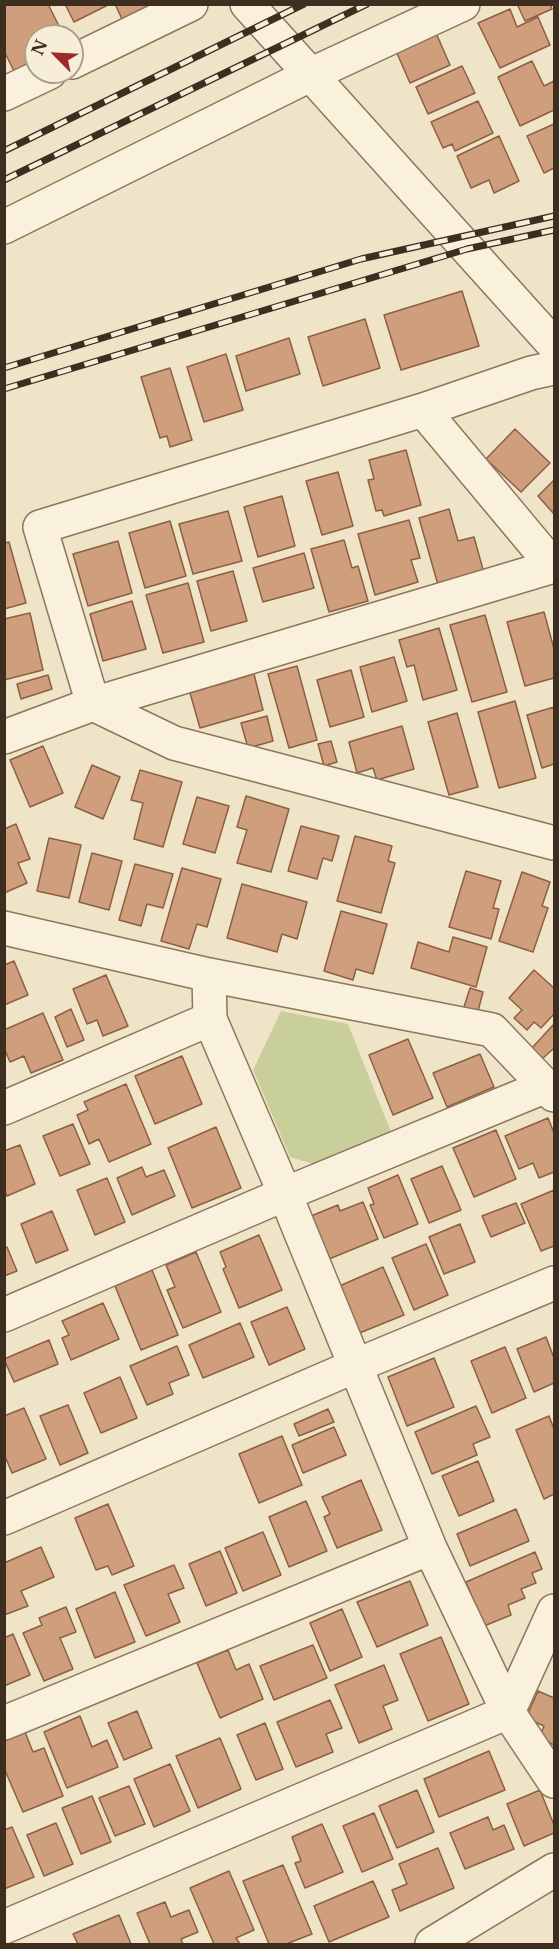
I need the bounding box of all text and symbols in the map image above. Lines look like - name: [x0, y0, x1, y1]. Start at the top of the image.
- north arrow: [24, 24, 84, 84]
- text: N: [27, 37, 52, 58]

